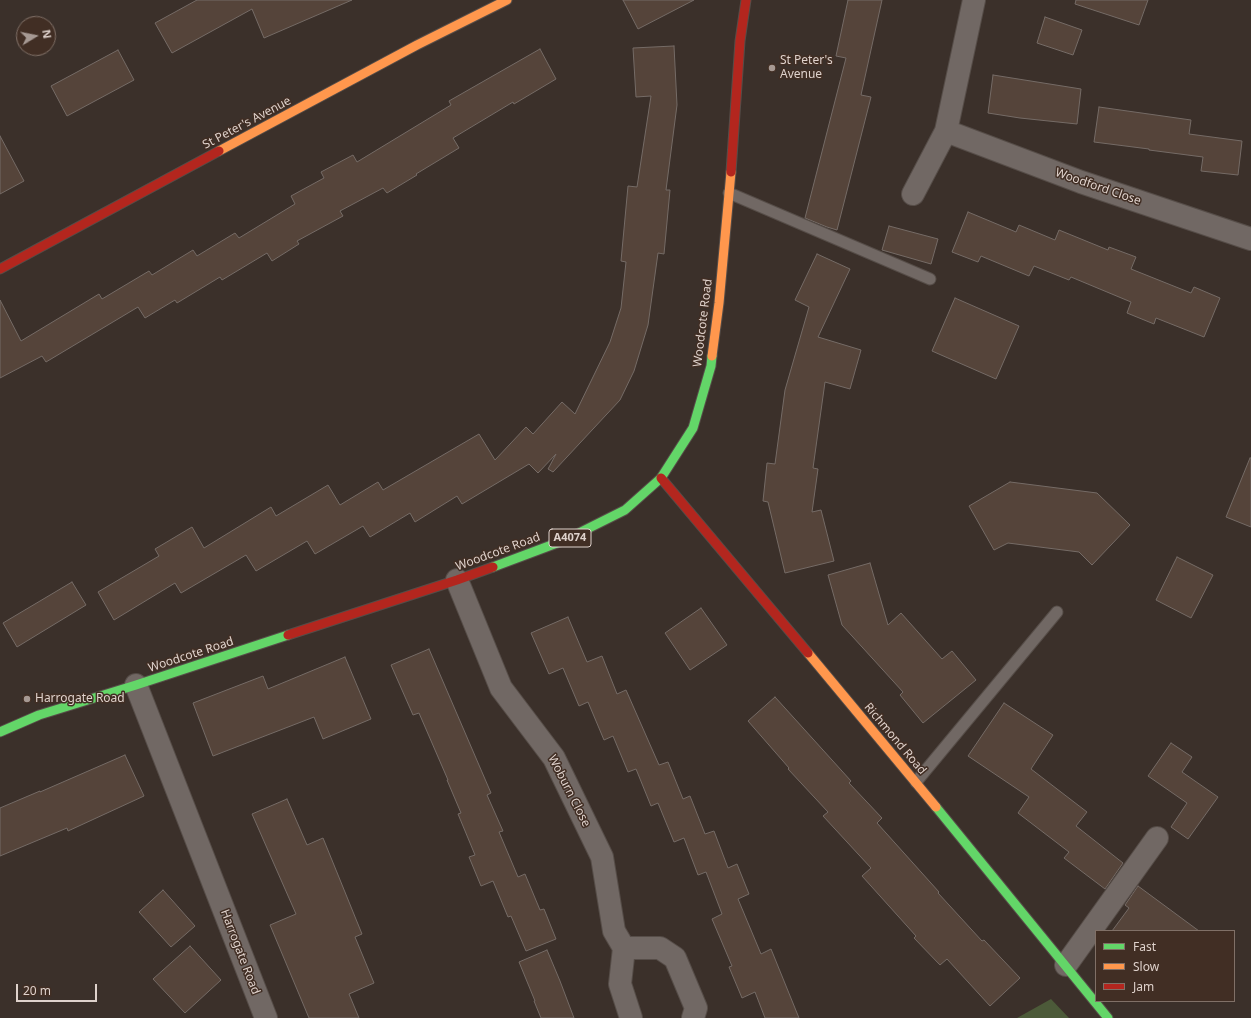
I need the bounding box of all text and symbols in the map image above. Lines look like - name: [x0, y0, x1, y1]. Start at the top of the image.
- north arrow: [16, 16, 56, 56]
- text: N: [39, 28, 55, 40]
- place label: St Peter's Avenue: [780, 54, 833, 82]
- marker: St Peter's Avenue: [767, 63, 777, 73]
- street label: St Peter's Avenue: [200, 94, 294, 152]
- street label: Woodford Close: [1053, 166, 1143, 208]
- street label: Woodcote Road: [690, 278, 716, 368]
- road number: A4074: [549, 529, 591, 547]
- street label: Woodcote Road: [454, 530, 542, 574]
- street label: Woodcote Road: [147, 634, 235, 676]
- place label: Harrogate Road: [35, 692, 125, 706]
- marker: Harrogate Road: [22, 694, 32, 704]
- street label: Richmond Road: [861, 700, 929, 778]
- street label: Woburn Close: [545, 753, 593, 829]
- street label: Harrogate Road: [217, 908, 263, 996]
- legend: [1095, 930, 1235, 1002]
- text: Fast: [1133, 938, 1156, 955]
- text: Slow: [1133, 958, 1159, 975]
- scale bar: [18, 976, 99, 1002]
- text: Jam: [1133, 978, 1154, 995]
- text: 20 m: [23, 982, 51, 999]

